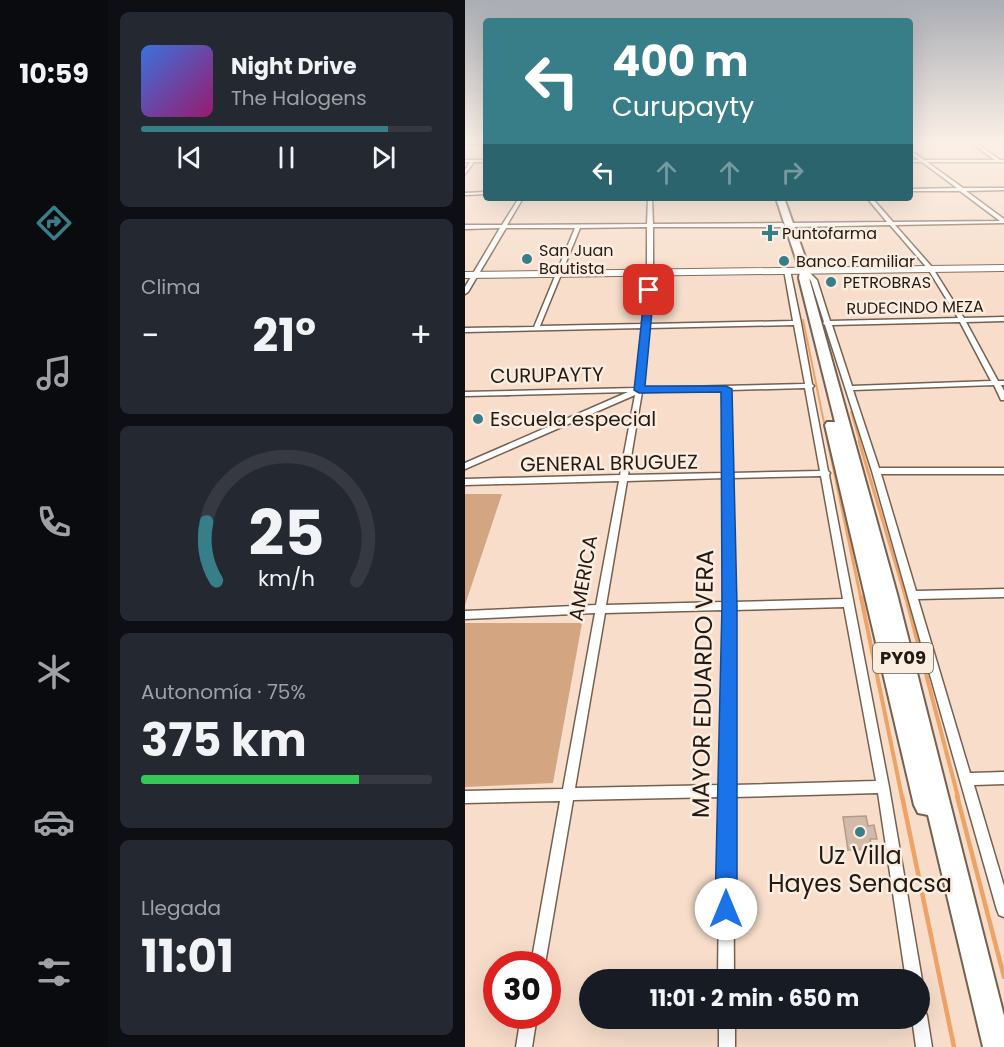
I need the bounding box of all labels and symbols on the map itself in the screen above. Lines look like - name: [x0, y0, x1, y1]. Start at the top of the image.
- place label: Puntofarma: [782, 222, 877, 245]
- marker: Puntofarma: [763, 226, 777, 240]
- place label: San Juan Bautista: [539, 239, 614, 280]
- place label: Banco Familiar: [796, 250, 915, 273]
- marker: San Juan Bautista: [520, 252, 534, 266]
- marker: Banco Familiar: [777, 254, 791, 268]
- pin: [623, 264, 674, 315]
- place label: PETROBRAS: [843, 271, 931, 294]
- marker: PETROBRAS: [824, 275, 838, 289]
- street label: RUDECINDO MEZA: [846, 295, 984, 320]
- street label: CURUPAYTY: [490, 360, 604, 390]
- place label: Escuela especial: [490, 405, 656, 433]
- marker: Escuela especial: [471, 412, 485, 426]
- street label: GENERAL BRUGUEZ: [520, 447, 698, 479]
- street label: AMERICA: [562, 533, 604, 623]
- street label: MAYOR EDUARDO VERA: [684, 549, 721, 819]
- road number: PY09: [873, 643, 933, 673]
- marker: Uz Villa Hayes Senacsa: [853, 825, 867, 839]
- place label: Uz Villa Hayes Senacsa: [768, 839, 952, 900]
- position arrow: [694, 877, 758, 941]
- speed limit sign: 30: [483, 951, 561, 1029]

